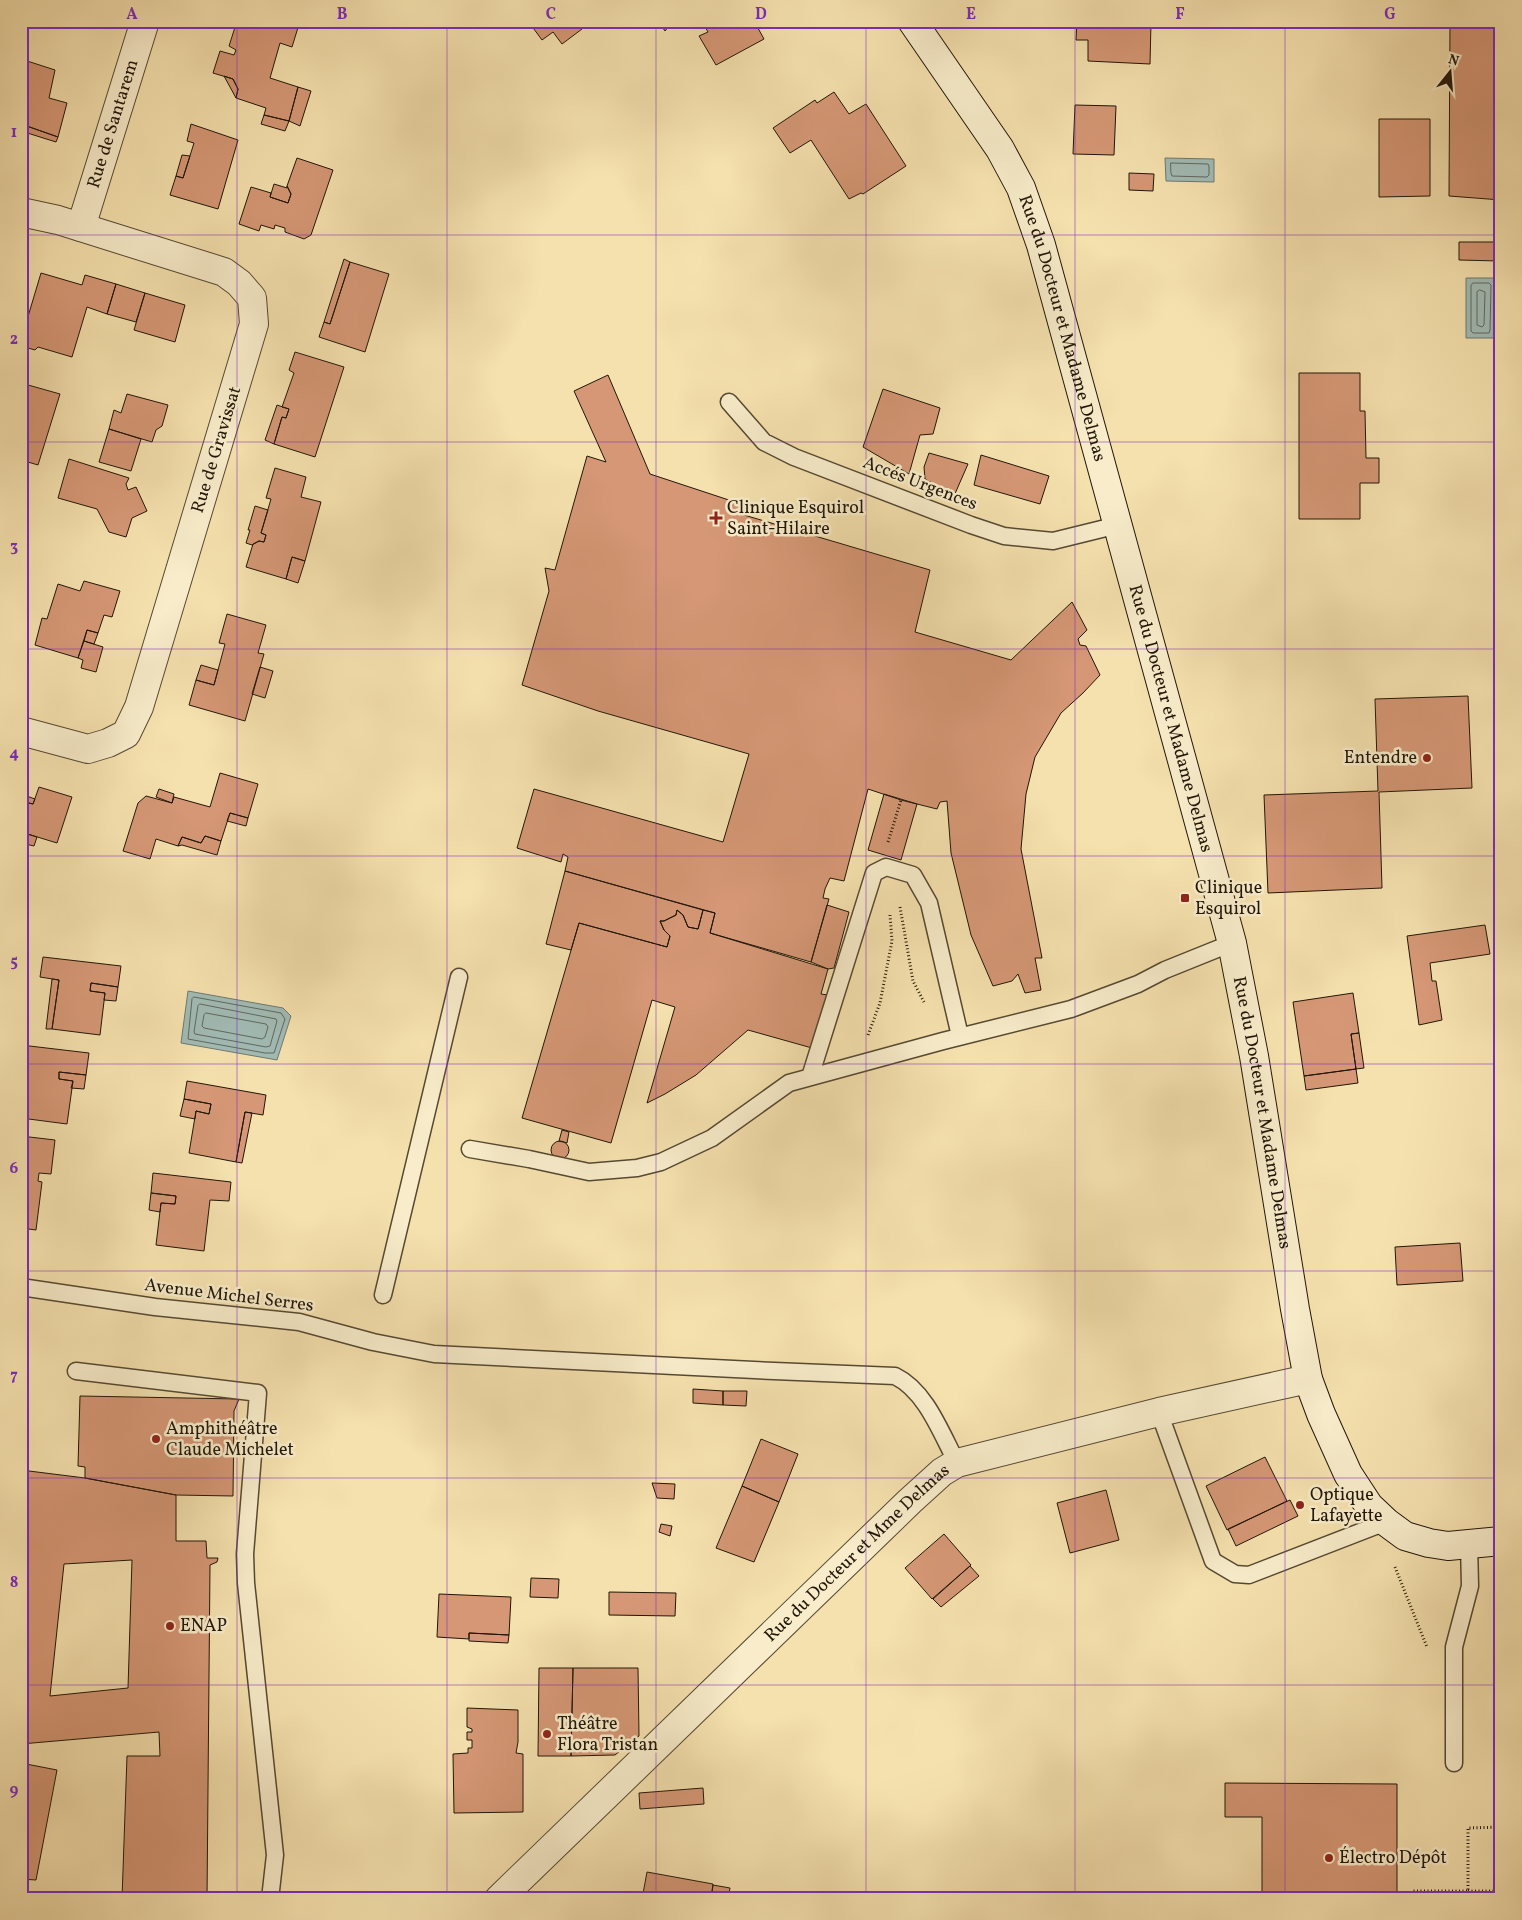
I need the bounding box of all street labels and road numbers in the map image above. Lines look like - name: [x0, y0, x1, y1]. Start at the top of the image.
- street label: Rue de Santarem: [81, 56, 145, 192]
- street label: Rue du Docteur et Madame Delmas: [1012, 192, 1112, 465]
- street label: Rue de Gravissat: [186, 384, 248, 516]
- street label: Accés Urgences: [859, 451, 981, 517]
- street label: Rue du Docteur et Madame Delmas: [1122, 582, 1219, 855]
- street label: Rue du Docteur et Madame Delmas: [1226, 974, 1298, 1251]
- street label: Avenue Michel Serres: [143, 1273, 315, 1319]
- street label: Rue du Docteur et Mme Delmas: [759, 1458, 954, 1648]

